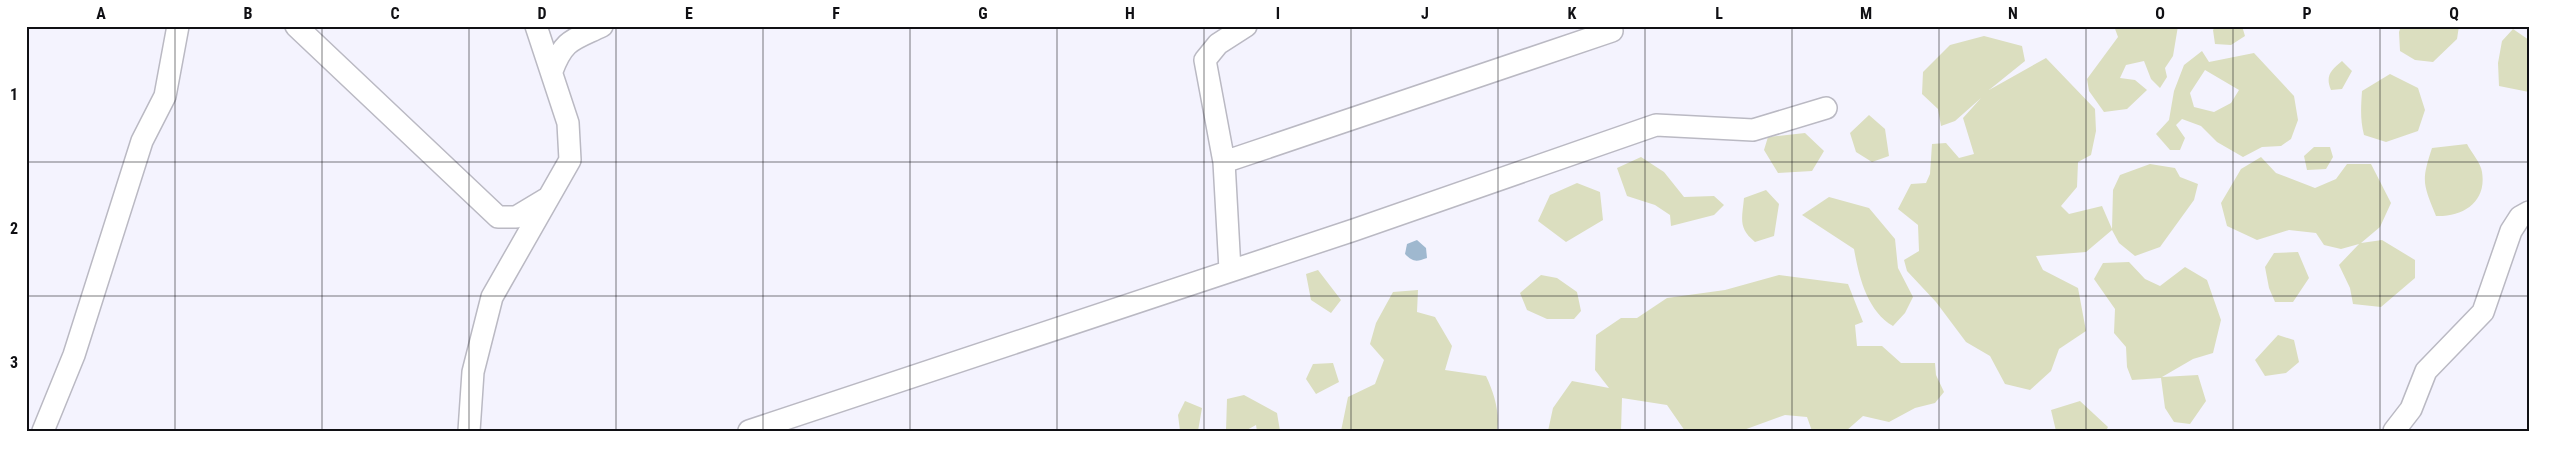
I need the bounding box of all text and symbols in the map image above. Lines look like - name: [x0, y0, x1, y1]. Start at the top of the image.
- text: A: [96, 4, 106, 23]
- text: B: [244, 4, 253, 23]
- text: C: [390, 4, 400, 23]
- text: D: [537, 4, 547, 23]
- text: E: [685, 4, 693, 23]
- text: F: [832, 4, 840, 23]
- text: G: [978, 4, 988, 23]
- text: H: [1125, 4, 1135, 23]
- text: I: [1276, 4, 1280, 23]
- text: J: [1421, 4, 1429, 23]
- text: K: [1568, 4, 1577, 23]
- text: L: [1715, 4, 1723, 23]
- text: M: [1860, 4, 1872, 23]
- text: N: [2008, 4, 2018, 23]
- text: O: [2155, 4, 2165, 23]
- text: P: [2302, 4, 2312, 23]
- text: Q: [2449, 4, 2459, 23]
- text: 1: [10, 85, 18, 104]
- text: 2: [10, 219, 18, 238]
- text: 3: [10, 353, 18, 372]

